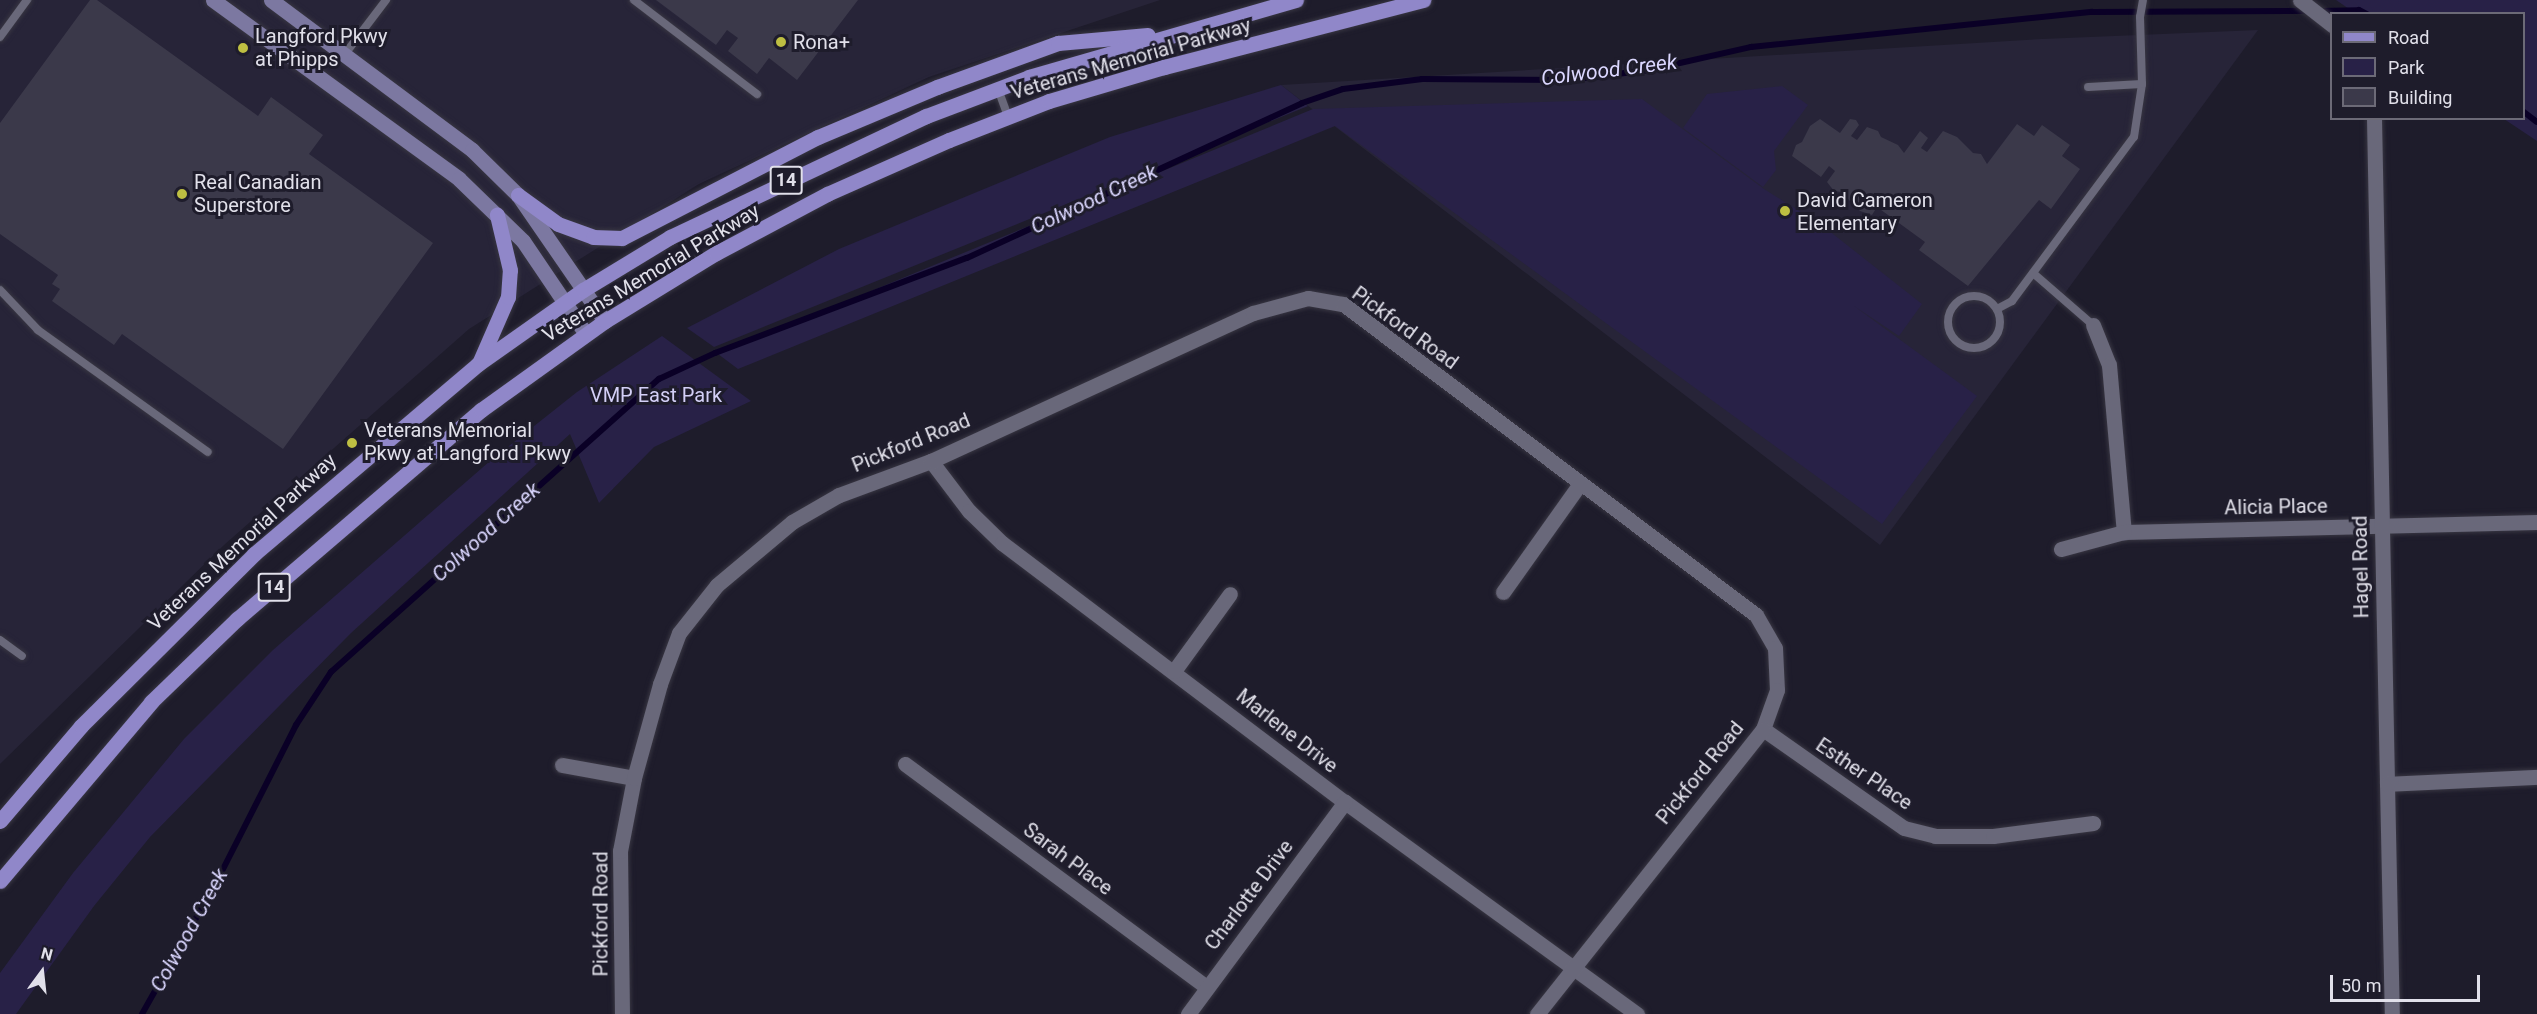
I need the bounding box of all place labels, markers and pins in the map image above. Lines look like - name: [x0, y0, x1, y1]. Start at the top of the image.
- place label: Langford Pkwy at Phipps: [255, 24, 387, 71]
- place label: Rona+: [793, 30, 850, 54]
- marker: Rona+: [774, 35, 788, 49]
- marker: Langford Pkwy at Phipps: [236, 41, 250, 55]
- place label: Real Canadian Superstore: [194, 170, 322, 217]
- marker: Real Canadian Superstore: [175, 187, 189, 201]
- place label: David Cameron Elementary: [1797, 188, 1933, 235]
- marker: David Cameron Elementary: [1778, 204, 1792, 218]
- place label: Veterans Memorial Pkwy at Langford Pkwy: [364, 419, 571, 466]
- marker: Veterans Memorial Pkwy at Langford Pkwy: [345, 436, 359, 450]

